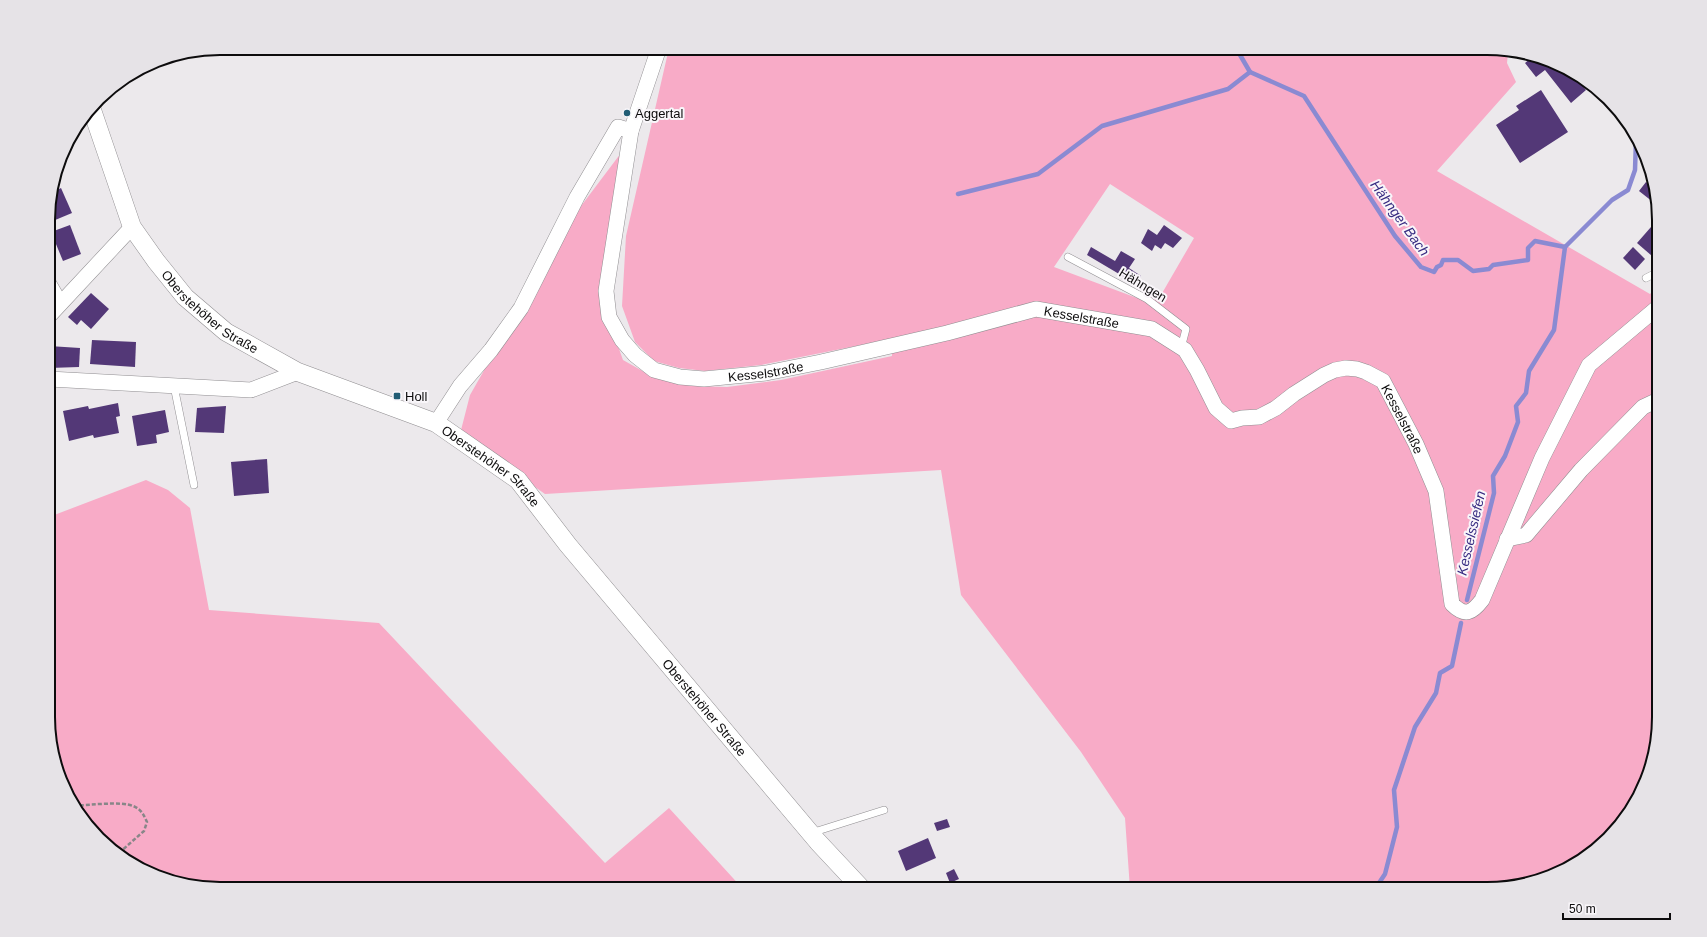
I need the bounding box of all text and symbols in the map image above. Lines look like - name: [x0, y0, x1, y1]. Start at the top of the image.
- place label: Aggertal: [635, 106, 684, 121]
- marker: Aggertal: [622, 108, 632, 118]
- water label: Hähnger Bach: [1367, 177, 1433, 259]
- street label: Hähngen: [1117, 265, 1169, 305]
- street label: Oberstehöher Straße: [159, 267, 261, 356]
- street label: Kesselstraße: [1043, 303, 1120, 331]
- street label: Kesselstraße: [727, 358, 805, 384]
- street label: Kesselstraße: [1379, 382, 1427, 456]
- place label: Holl: [405, 389, 428, 404]
- marker: Holl: [392, 391, 402, 401]
- street label: Oberstehöher Straße: [439, 422, 543, 509]
- water label: Kesselssiefen: [1453, 489, 1489, 577]
- street label: Oberstehöher Straße: [660, 656, 750, 759]
- scale bar: [1563, 895, 1670, 921]
- text: 50 m: [1569, 902, 1596, 916]

